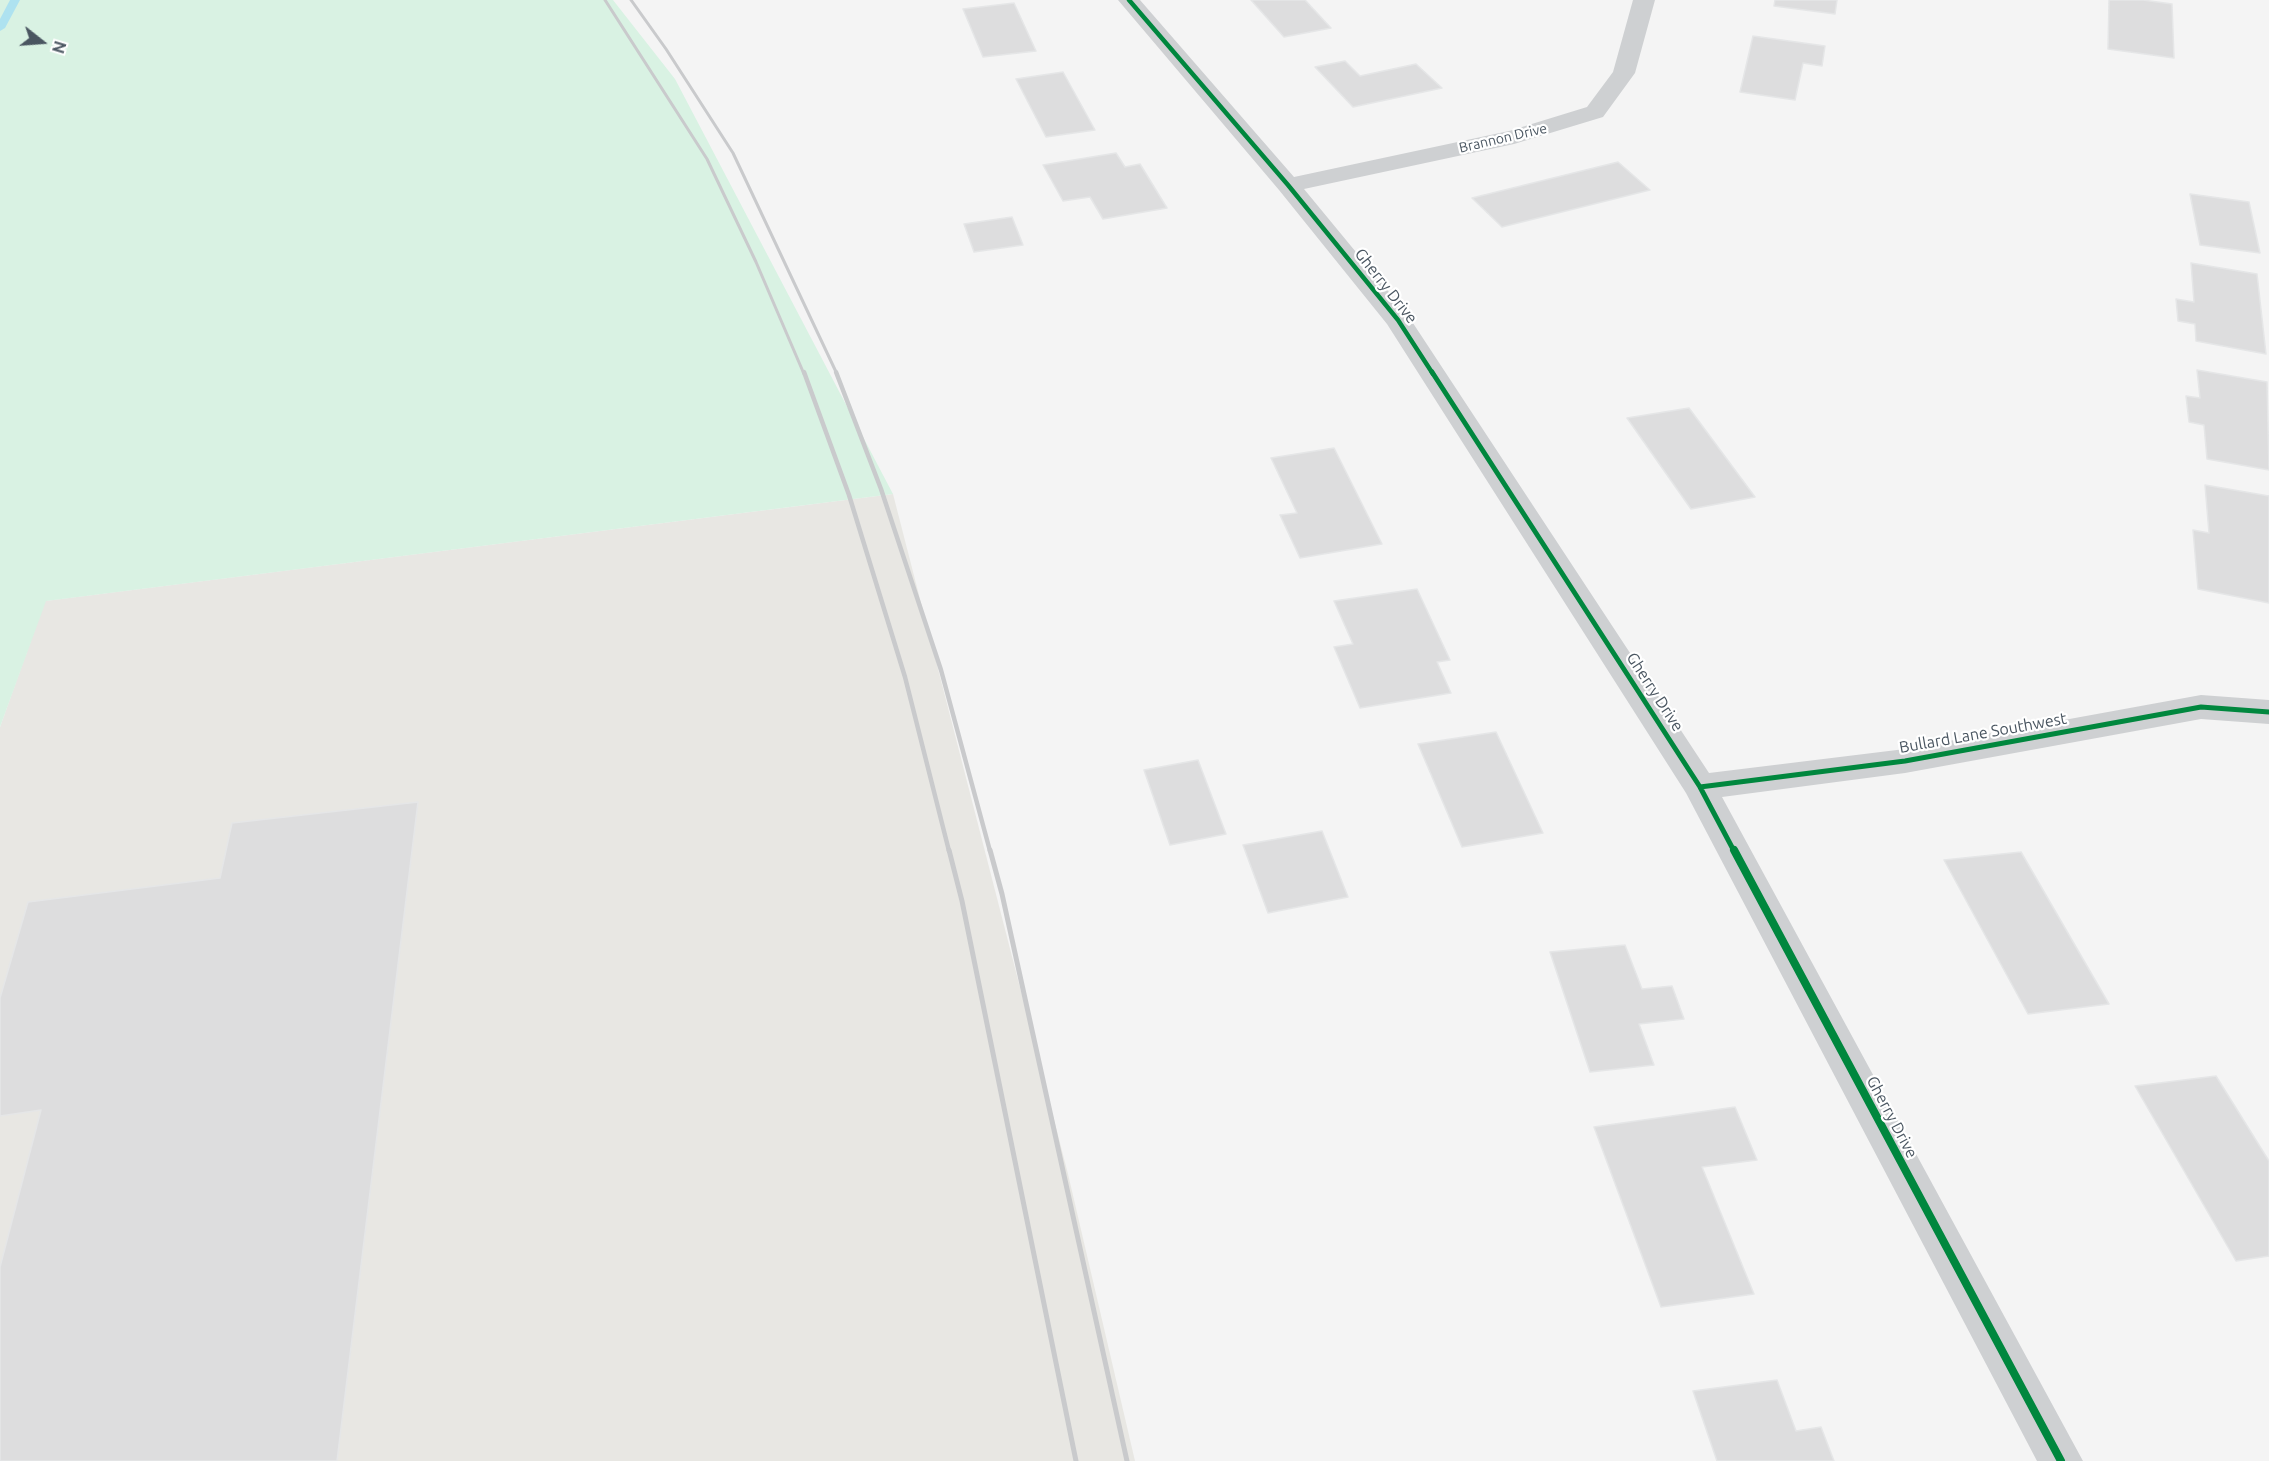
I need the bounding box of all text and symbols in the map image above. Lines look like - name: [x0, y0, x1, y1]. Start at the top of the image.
- north arrow: [12, 12, 72, 72]
- text: N: [49, 39, 70, 56]
- street label: Brannon Drive: [1457, 120, 1549, 156]
- street label: Gherry Drive: [1351, 245, 1421, 327]
- street label: Gherry Drive: [1622, 649, 1688, 735]
- street label: Bullard Lane Southwest: [1898, 709, 2068, 757]
- street label: Gherry Drive: [1862, 1073, 1922, 1161]

